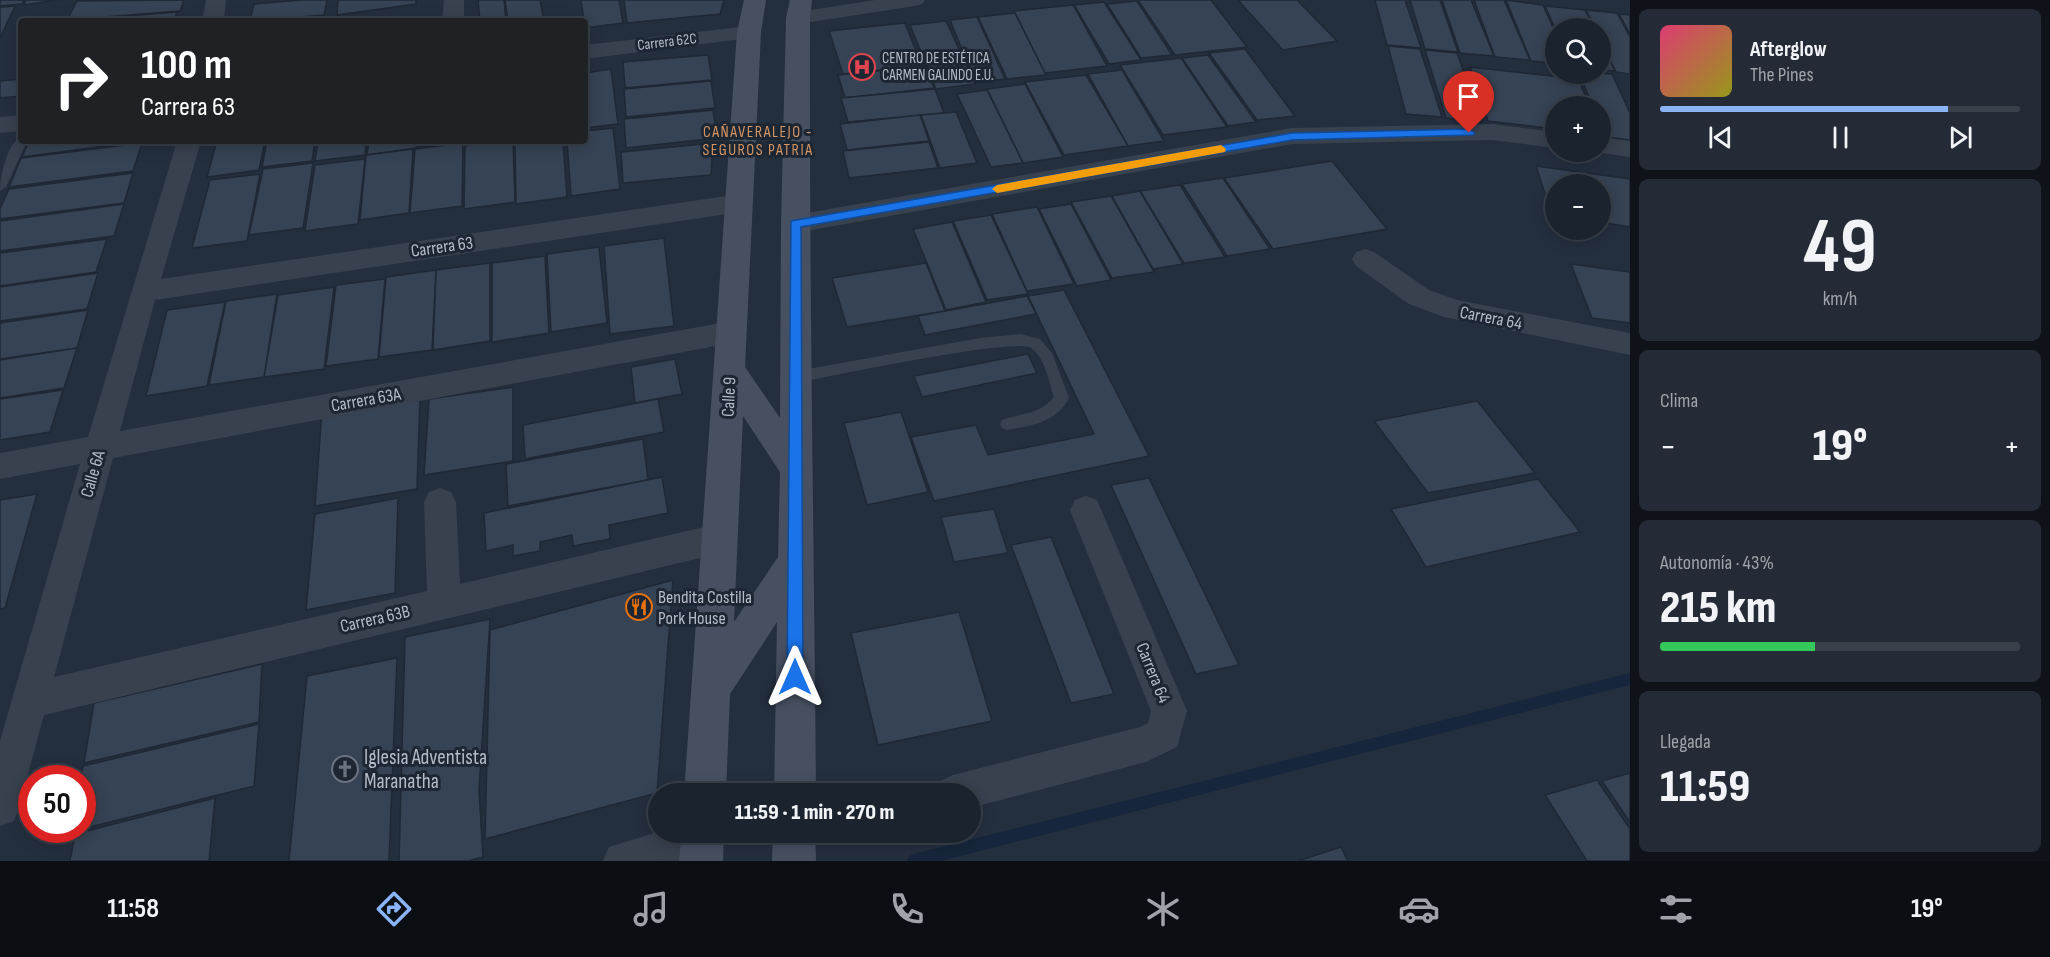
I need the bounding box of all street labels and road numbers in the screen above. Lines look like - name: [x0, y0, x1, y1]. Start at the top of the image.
- street label: Carrera 62C: [636, 29, 698, 55]
- street label: Carrera 63: [409, 232, 475, 262]
- street label: Carrera 64: [1458, 302, 1524, 334]
- street label: Calle 9: [717, 376, 741, 418]
- street label: Carrera 63A: [329, 383, 403, 416]
- street label: Calle 6A: [76, 448, 110, 500]
- street label: Carrera 63B: [338, 601, 412, 637]
- street label: Carrera 64: [1131, 640, 1175, 707]

